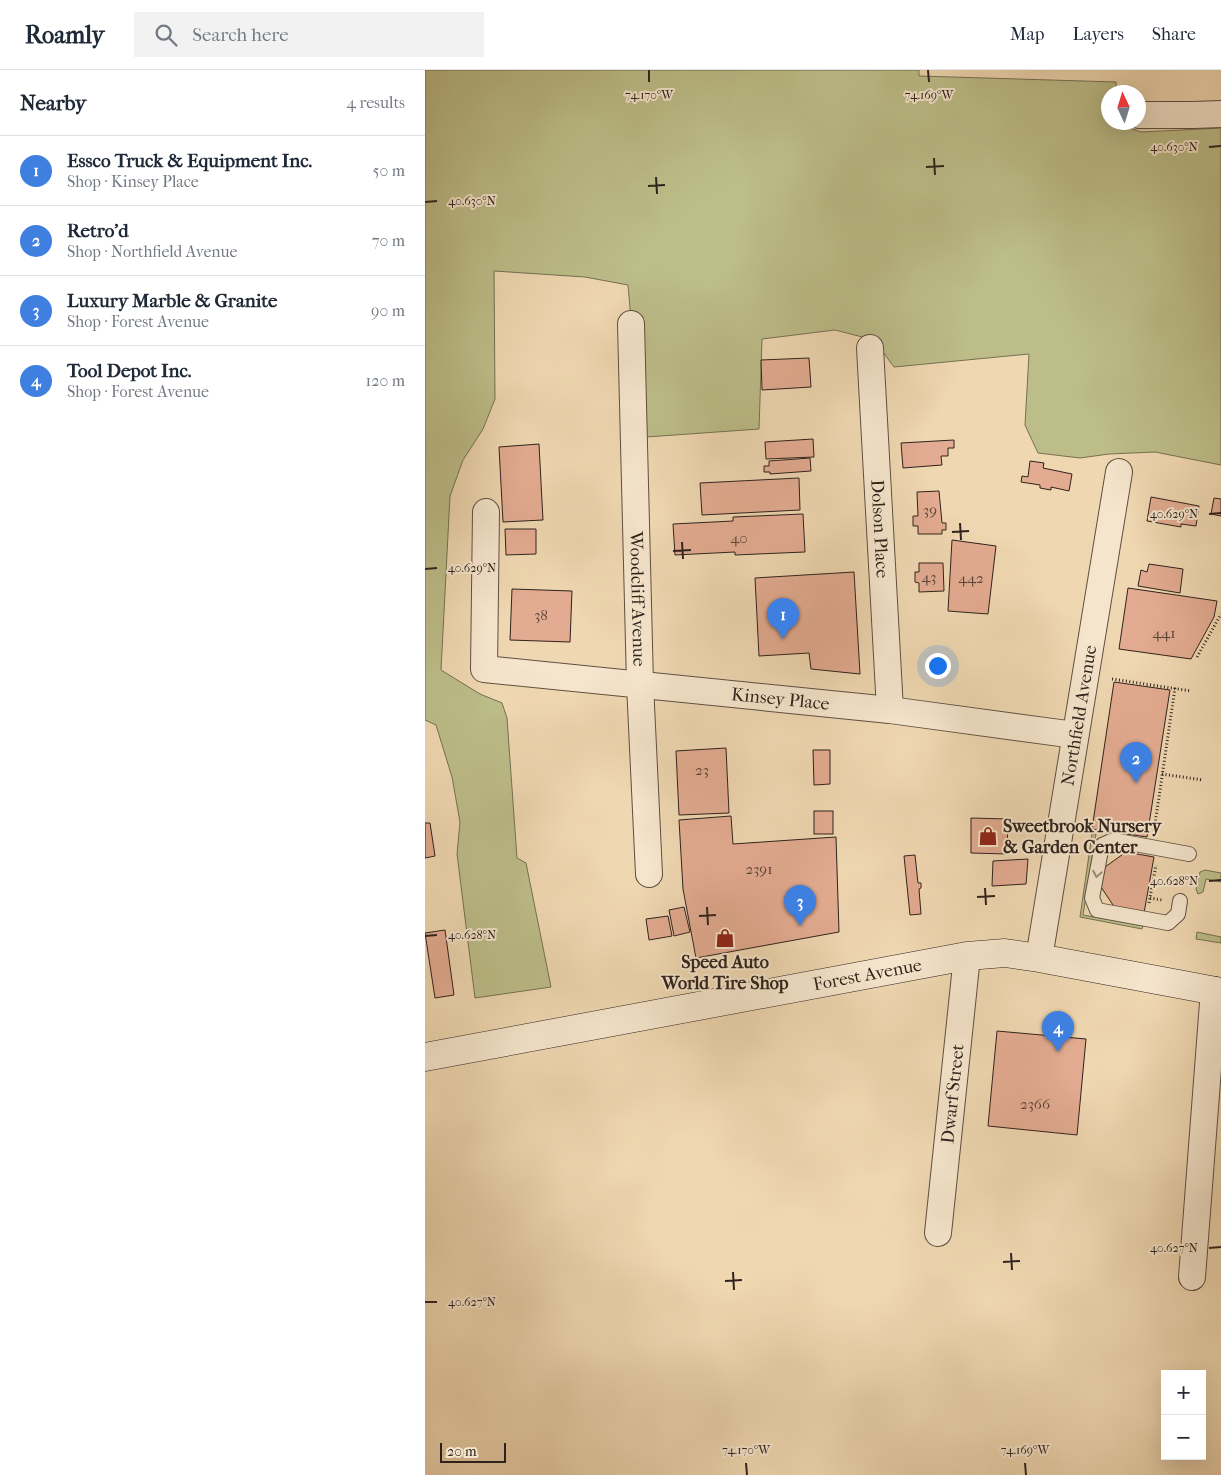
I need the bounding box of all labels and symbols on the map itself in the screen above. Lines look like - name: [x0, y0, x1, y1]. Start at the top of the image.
- north arrow: [1101, 85, 1146, 130]
- text: 74.170°W: [625, 88, 674, 102]
- text: 74.169°W: [905, 88, 954, 102]
- text: 40.630°N: [1150, 140, 1198, 154]
- text: 40.630°N: [448, 194, 496, 208]
- street label: Dolson Place: [867, 479, 893, 579]
- house number: 39: [923, 501, 937, 519]
- text: 40.629°N: [1150, 507, 1198, 521]
- house number: 40: [730, 529, 748, 547]
- street label: Woodcliff Avenue: [626, 530, 650, 667]
- text: 40.629°N: [448, 561, 496, 575]
- house number: 43: [921, 568, 937, 586]
- house number: 442: [958, 569, 984, 587]
- pin: 1: [767, 598, 799, 639]
- house number: 38: [534, 606, 548, 624]
- house number: 441: [1152, 624, 1176, 642]
- street label: Northfield Avenue: [1057, 643, 1101, 787]
- your location: [925, 653, 951, 679]
- street label: Kinsey Place: [730, 684, 831, 714]
- pin: 2: [1120, 742, 1152, 783]
- house number: 23: [695, 761, 709, 779]
- place label: Sweetbrook Nursery & Garden Center: [1003, 816, 1163, 858]
- shop icon: Sweetbrook Nursery & Garden Center: [977, 825, 999, 847]
- house number: 2391: [745, 860, 773, 878]
- one-way arrow: [1092, 869, 1103, 878]
- text: 40.628°N: [1150, 874, 1198, 888]
- pin: 3: [784, 885, 816, 926]
- shop icon: Speed Auto World Tire Shop: [714, 927, 736, 949]
- text: 40.628°N: [448, 928, 496, 942]
- place label: Speed Auto World Tire Shop: [660, 952, 789, 994]
- street label: Forest Avenue: [811, 954, 924, 995]
- pin: 4: [1042, 1011, 1074, 1052]
- street label: Dwarf Street: [937, 1042, 968, 1145]
- house number: 2366: [1020, 1095, 1051, 1113]
- text: 40.627°N: [1150, 1241, 1198, 1255]
- text: 40.627°N: [448, 1295, 496, 1309]
- scale bar: [440, 1440, 506, 1463]
- text: 74.170°W: [722, 1443, 771, 1457]
- text: 74.169°W: [1001, 1443, 1050, 1457]

